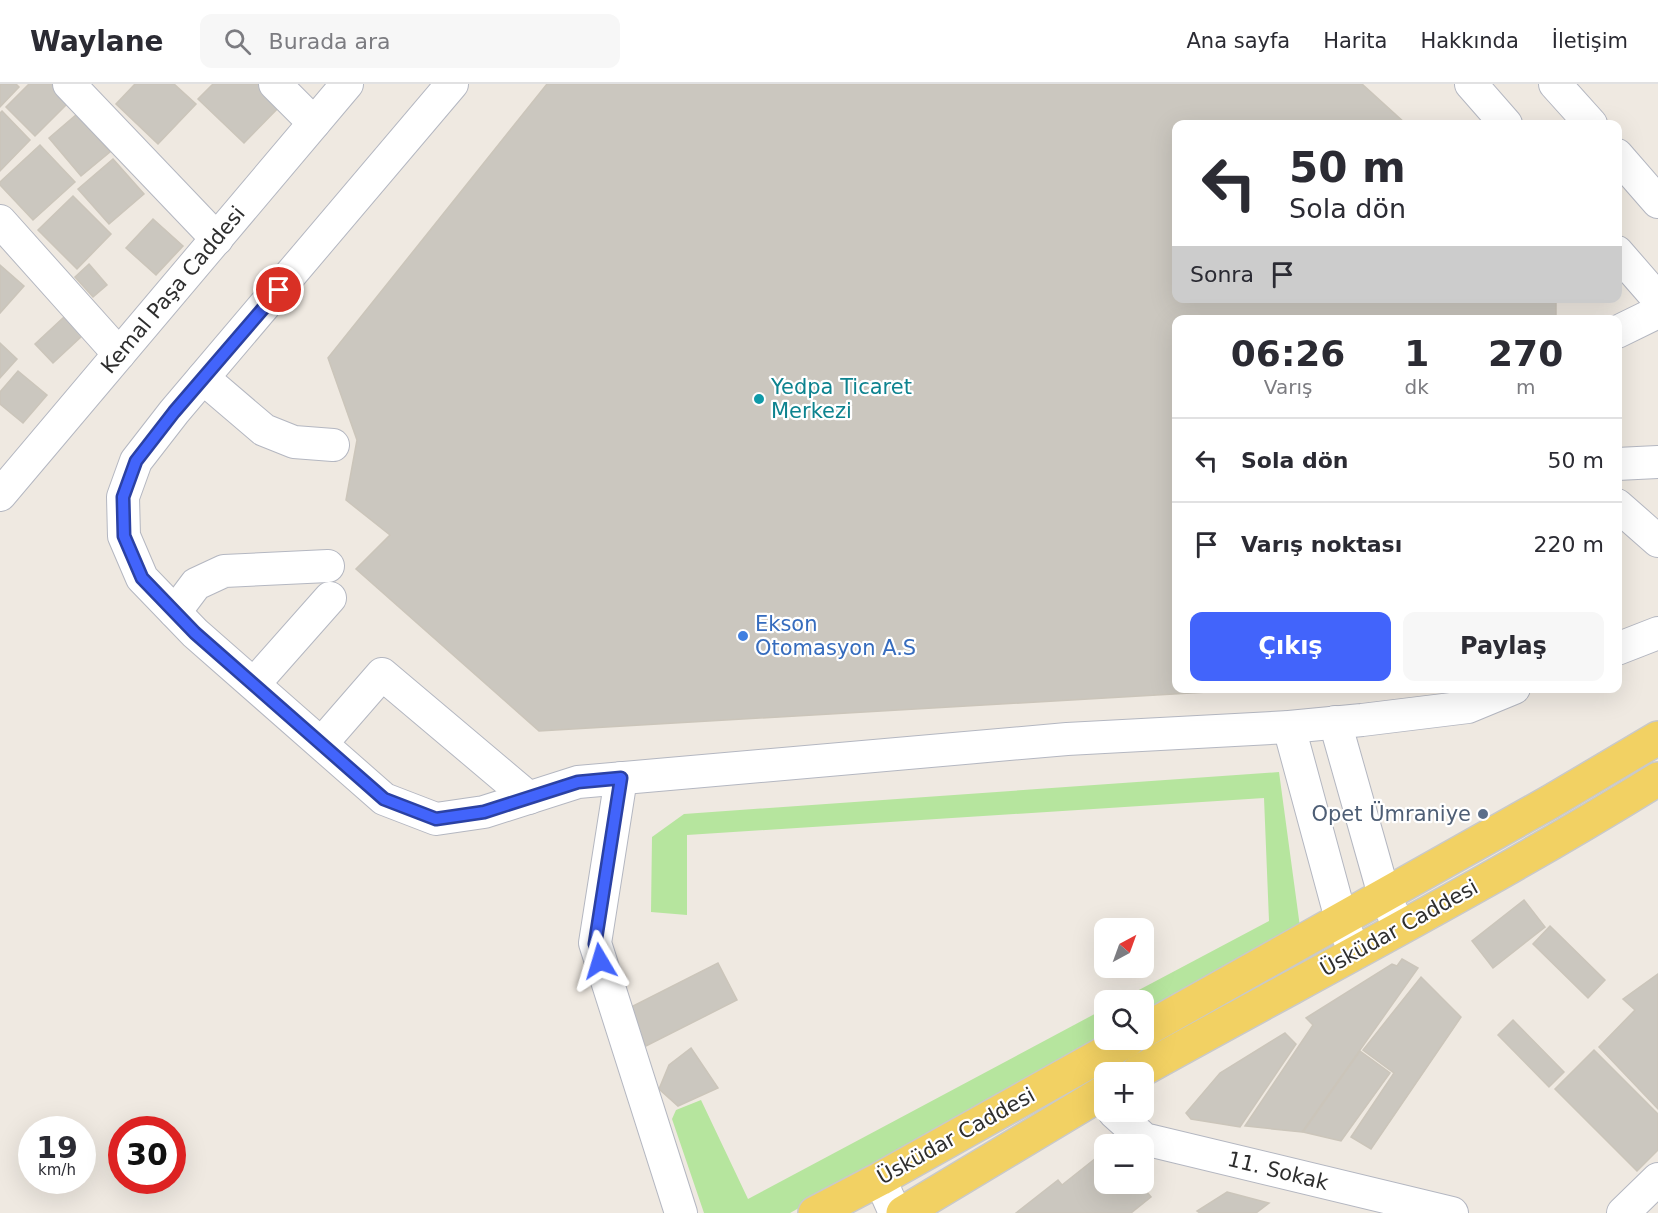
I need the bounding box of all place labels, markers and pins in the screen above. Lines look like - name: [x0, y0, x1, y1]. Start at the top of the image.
- pin: [253, 264, 304, 315]
- place label: Yedpa Ticaret Merkezi: [770, 375, 912, 423]
- marker: Yedpa Ticaret Merkezi: [752, 392, 766, 406]
- place label: Ekson Otomasyon A.S: [755, 612, 916, 660]
- marker: Ekson Otomasyon A.S: [736, 629, 750, 643]
- place label: Opet Ümraniye: [1311, 801, 1471, 826]
- marker: Opet Ümraniye: [1476, 807, 1490, 821]

